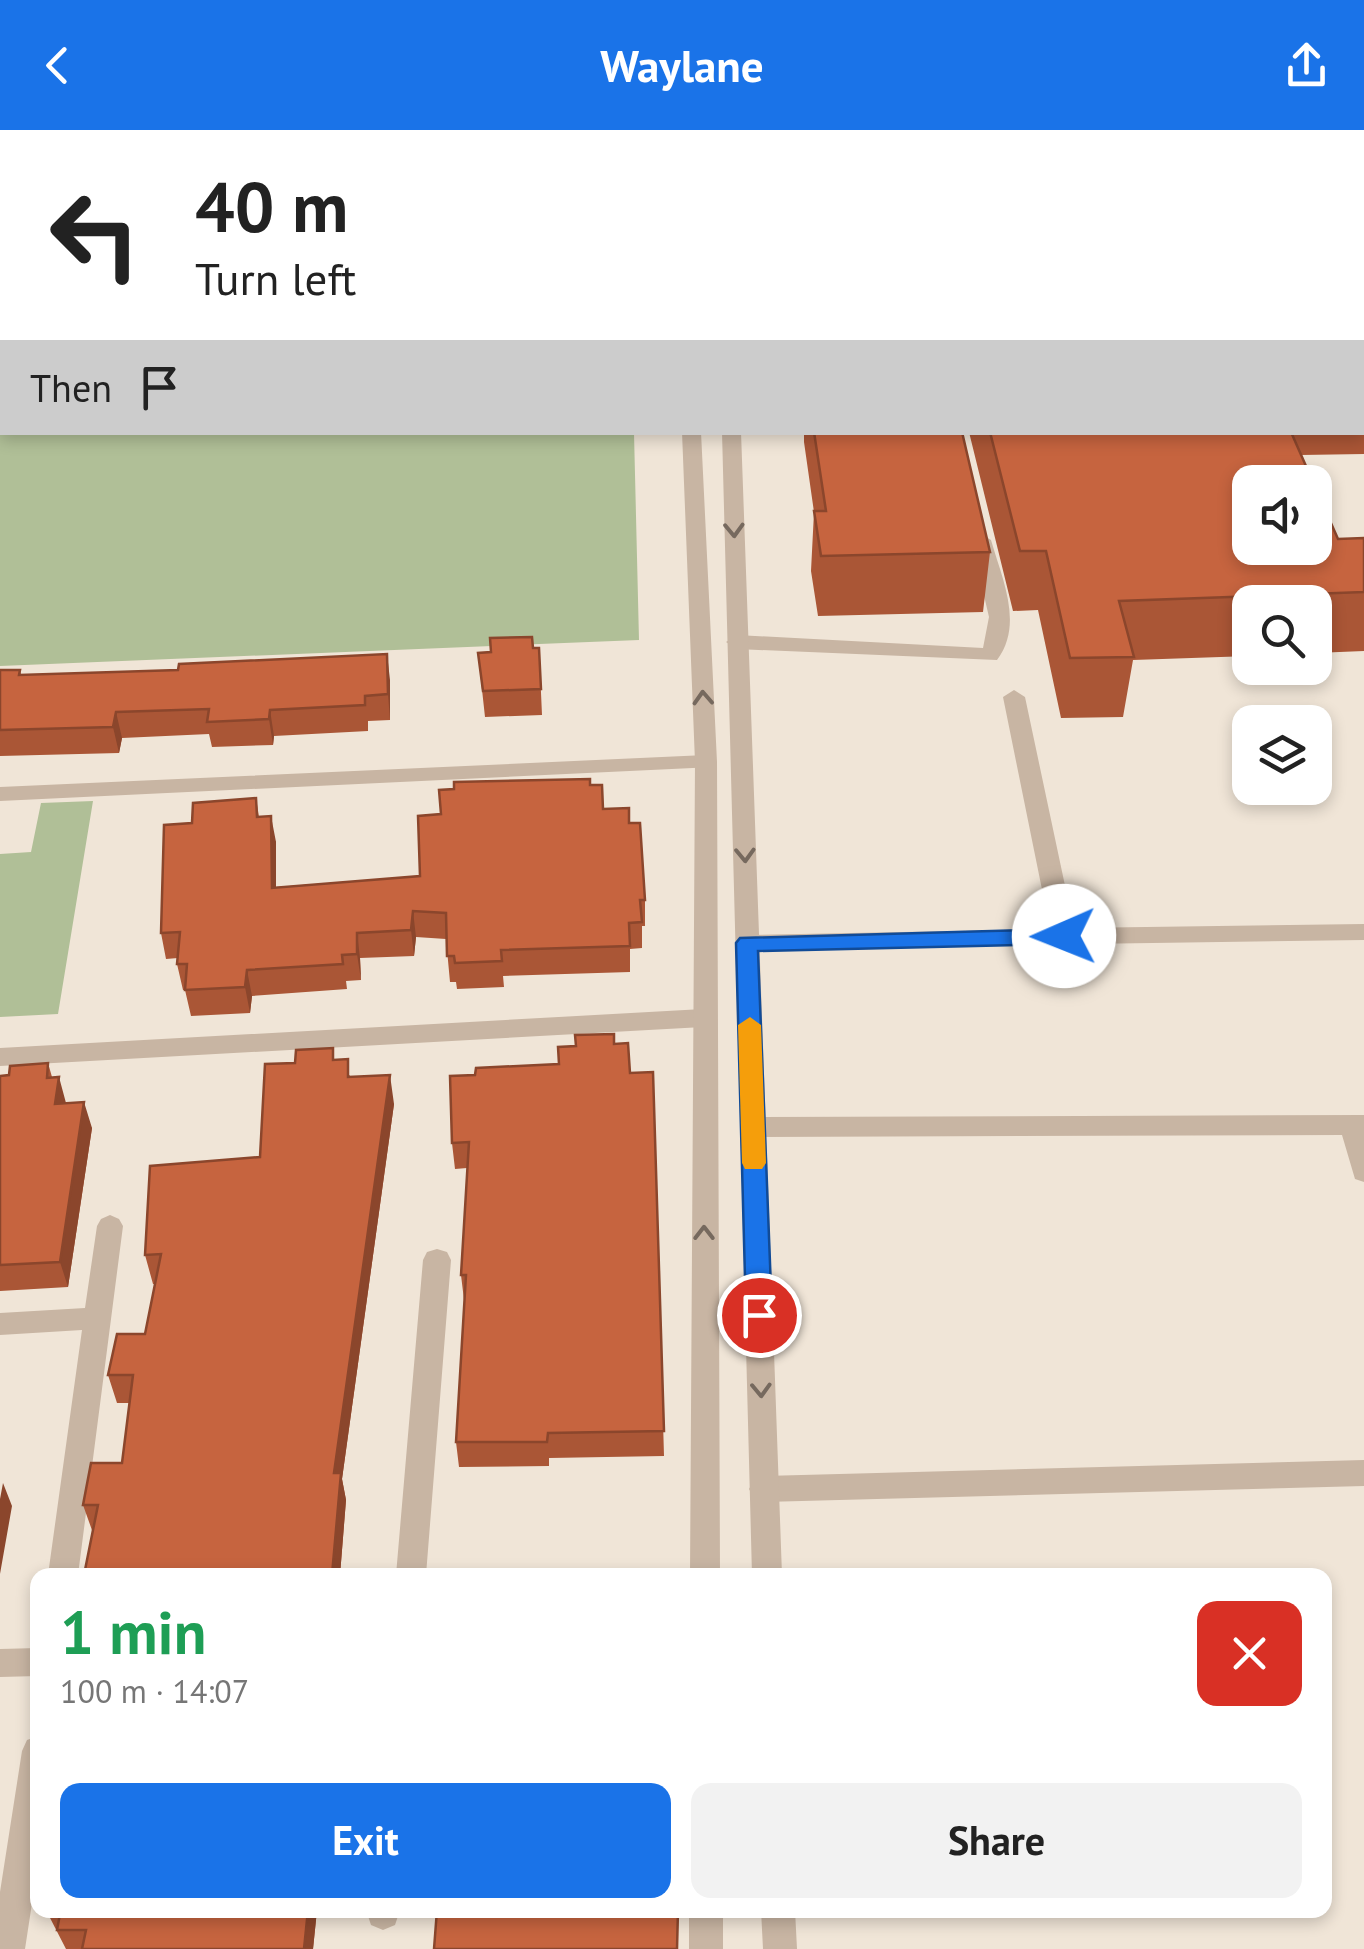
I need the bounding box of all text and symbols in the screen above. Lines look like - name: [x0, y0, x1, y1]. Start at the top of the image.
- text: Waylane: [600, 36, 764, 94]
- icon: back: [30, 38, 85, 93]
- icon: share: [1279, 38, 1334, 93]
- text: 40 m: [195, 161, 348, 251]
- icon: left: [30, 170, 160, 300]
- text: Turn left: [195, 249, 356, 307]
- icon: arrive: [132, 360, 187, 415]
- text: Then: [30, 363, 112, 412]
- map controls: [1232, 465, 1332, 805]
- button: sound: [1232, 465, 1332, 565]
- one-way arrow: [724, 522, 745, 538]
- button: search: [1232, 585, 1332, 685]
- one-way arrow: [693, 689, 714, 705]
- button: layers: [1232, 705, 1332, 805]
- one-way arrow: [734, 847, 755, 863]
- position arrow: [1012, 884, 1116, 988]
- one-way arrow: [693, 1224, 714, 1240]
- pin: [717, 1273, 802, 1358]
- icon: arrive: [732, 1288, 787, 1343]
- one-way arrow: [751, 1382, 772, 1398]
- text: 1 min: [60, 1593, 206, 1671]
- button: close: [1197, 1601, 1302, 1706]
- text: 100 m · 14:07: [60, 1670, 249, 1712]
- button: Exit: [60, 1783, 671, 1898]
- button: Share: [691, 1783, 1302, 1898]

